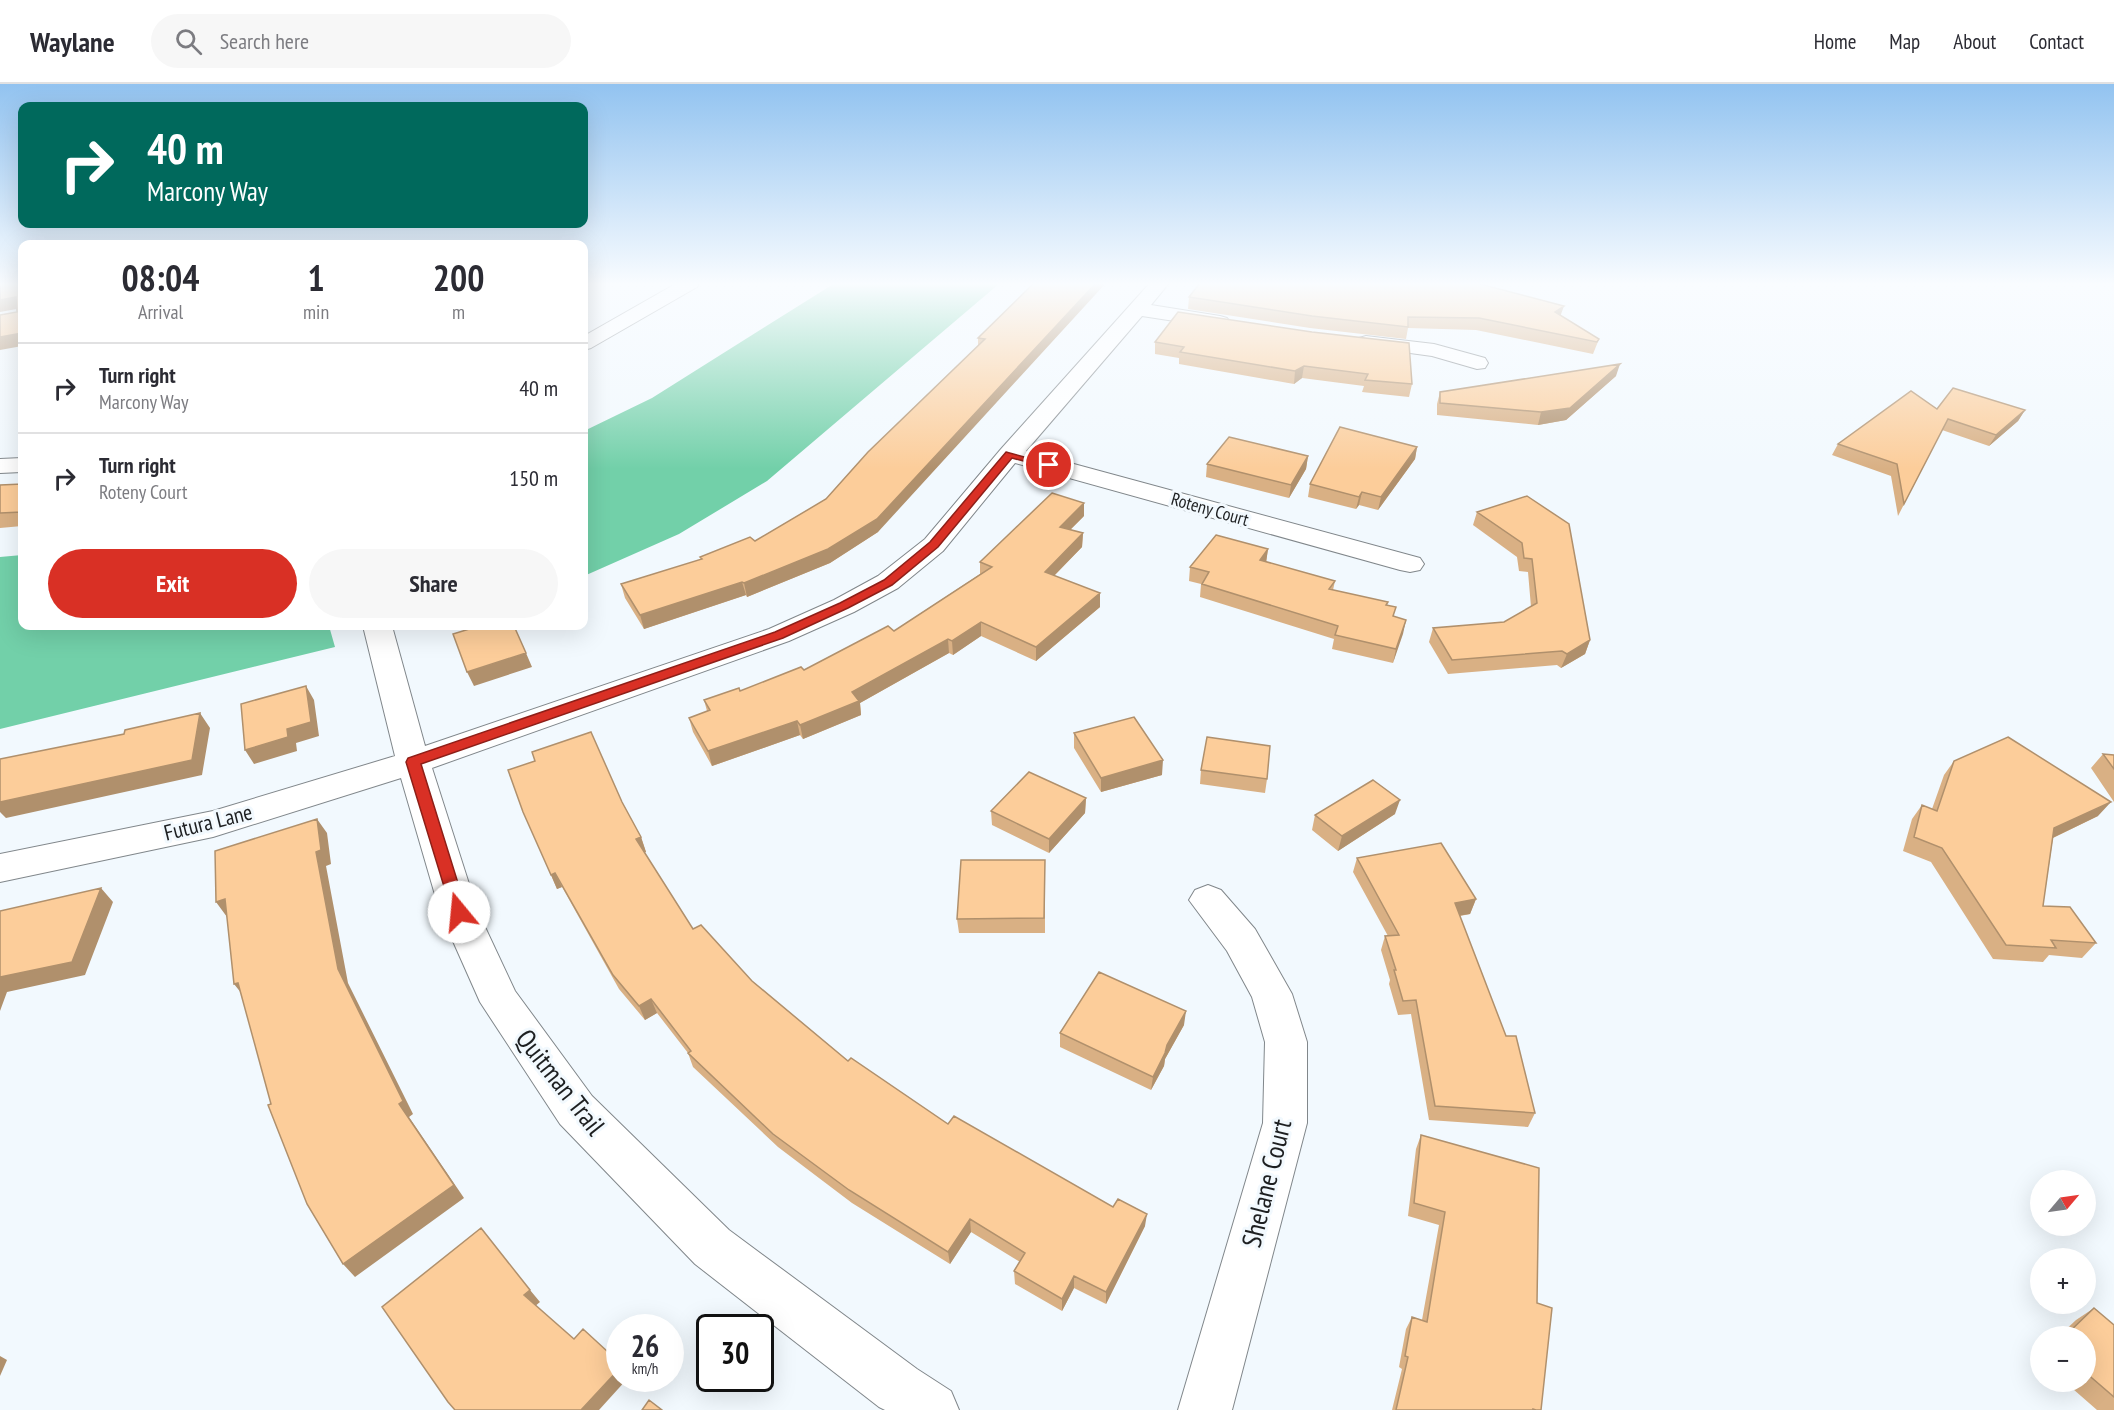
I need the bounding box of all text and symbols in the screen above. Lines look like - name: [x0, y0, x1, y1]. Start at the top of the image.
- search box: [151, 14, 571, 68]
- text: Waylane: [30, 23, 115, 60]
- icon: search: [172, 25, 205, 58]
- text: Search here: [220, 27, 309, 55]
- text: Home: [1814, 28, 1856, 55]
- text: Map: [1889, 28, 1920, 55]
- text: About: [1953, 28, 1996, 55]
- text: Contact: [2029, 28, 2084, 55]
- text: 40 m: [147, 121, 224, 176]
- icon: right: [48, 126, 126, 204]
- text: Marcony Way: [147, 174, 268, 208]
- text: 08:04: [122, 254, 199, 301]
- text: 1: [307, 254, 325, 301]
- text: 200: [433, 254, 484, 301]
- text: Arrival: [138, 299, 183, 325]
- text: min: [303, 299, 329, 325]
- text: m: [452, 299, 465, 325]
- text: Turn right: [99, 361, 176, 389]
- icon: right: [48, 372, 81, 405]
- text: 40 m: [519, 374, 558, 402]
- text: Marcony Way: [99, 389, 189, 415]
- pin: [1023, 439, 1074, 490]
- icon: arrive: [1032, 448, 1065, 481]
- text: Turn right: [99, 451, 176, 479]
- icon: right: [48, 462, 81, 495]
- text: 150 m: [509, 464, 558, 492]
- text: Roteny Court: [99, 479, 187, 505]
- street label: Roteny Court: [1169, 487, 1251, 531]
- button: Exit: [48, 549, 297, 618]
- button: Share: [309, 549, 558, 618]
- street label: Futura Lane: [161, 798, 255, 846]
- position arrow: [427, 880, 491, 944]
- street label: Quitman Trail: [509, 1022, 613, 1142]
- street label: Shelane Court: [1234, 1115, 1298, 1251]
- north arrow: [2030, 1170, 2096, 1236]
- map controls: [2030, 1170, 2096, 1392]
- button: +: [2030, 1248, 2096, 1314]
- speed limit sign: 30: [696, 1314, 774, 1392]
- text: 26: [631, 1326, 659, 1365]
- button: −: [2030, 1326, 2096, 1392]
- text: km/h: [632, 1359, 658, 1378]

